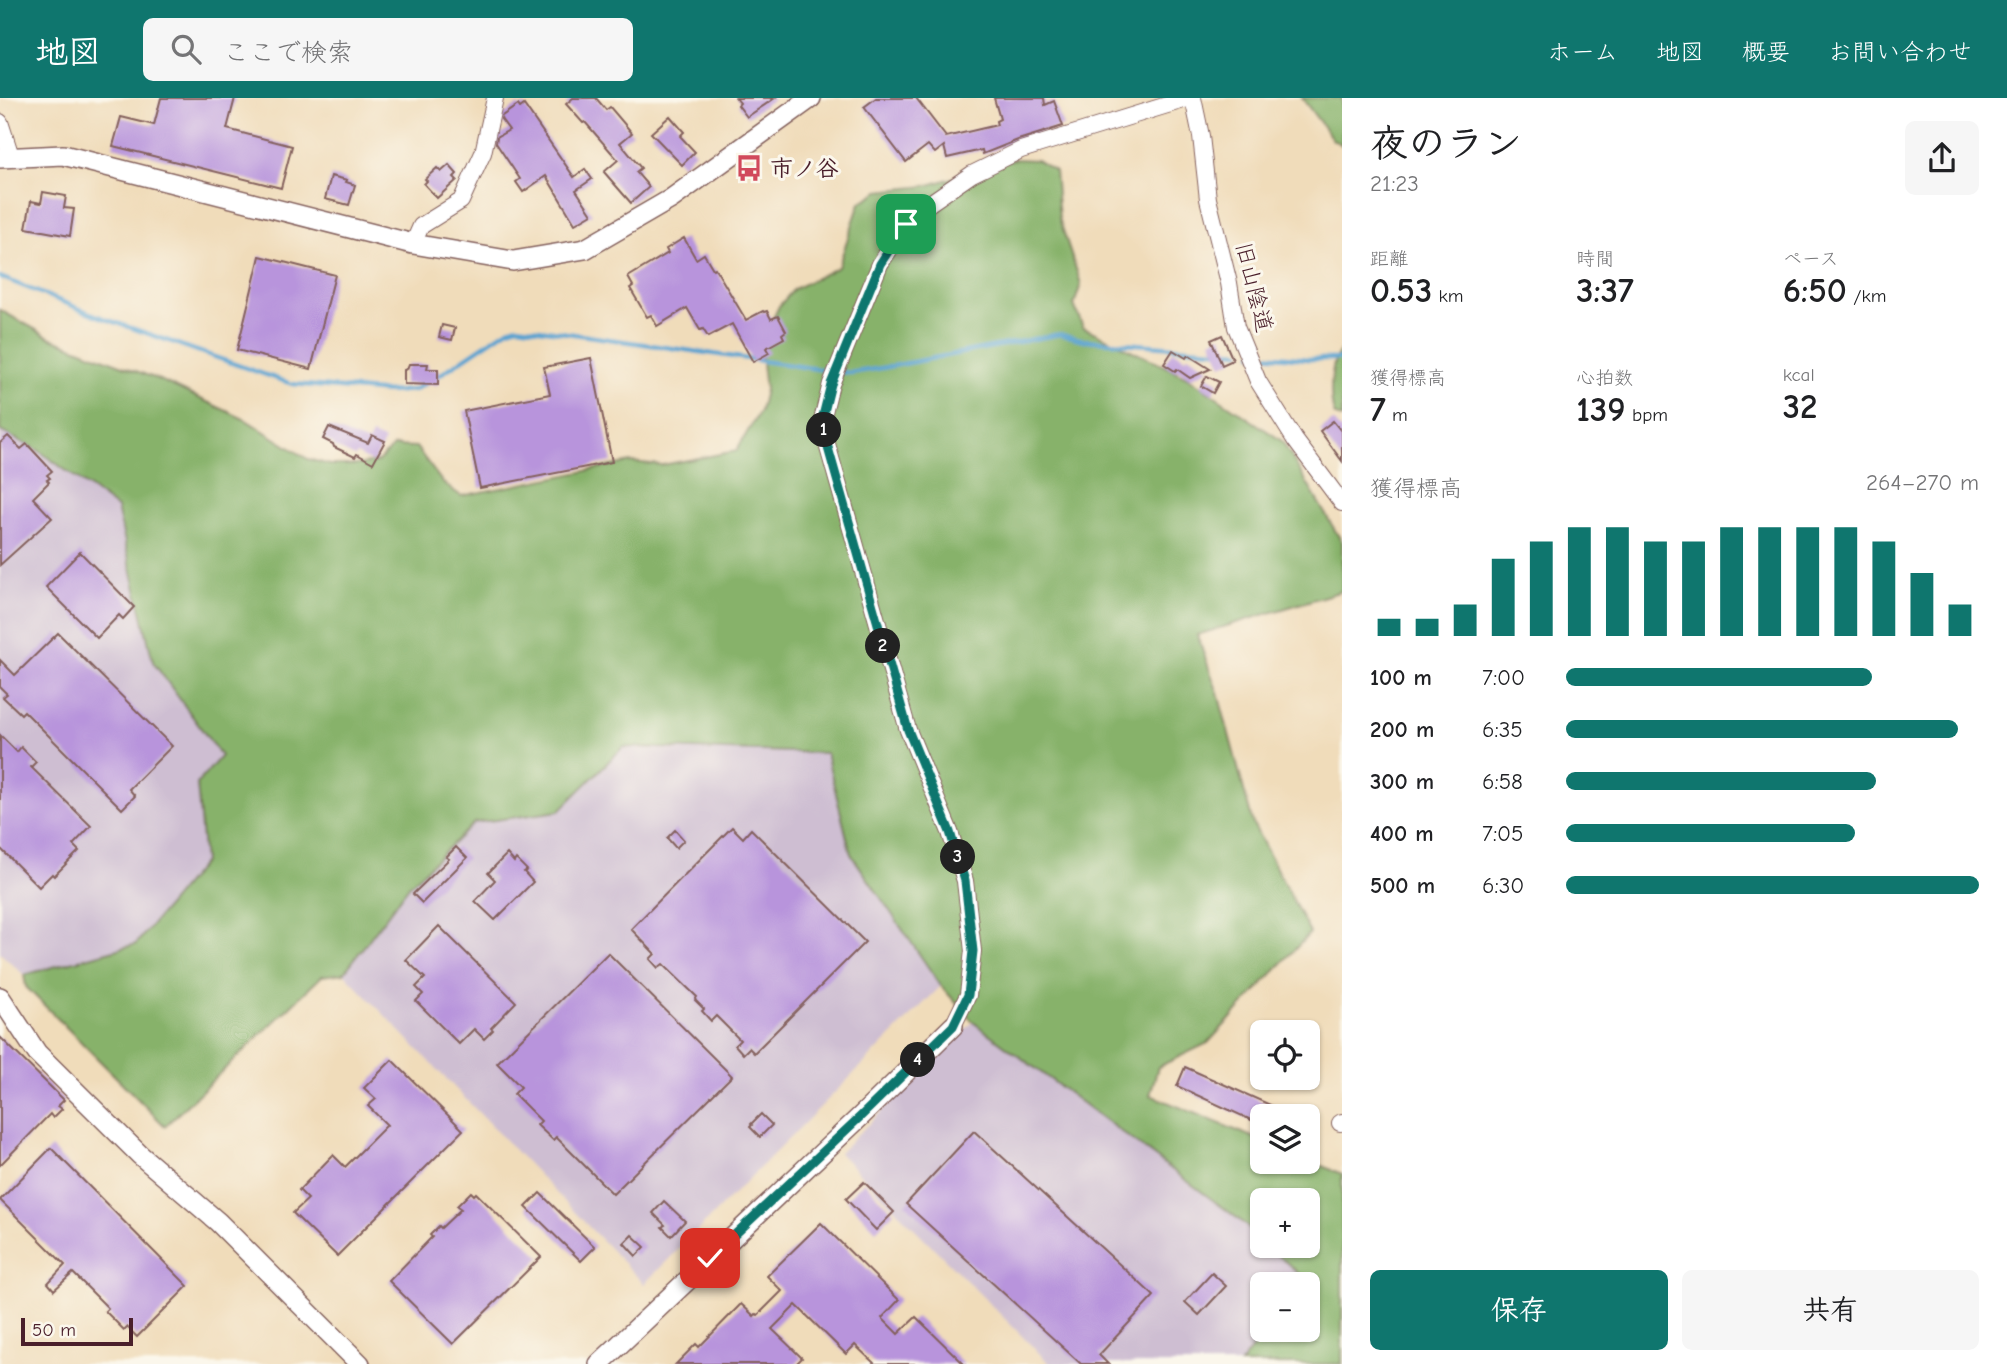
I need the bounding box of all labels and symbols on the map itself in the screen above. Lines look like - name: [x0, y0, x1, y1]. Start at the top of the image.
- bus stop icon: 市ノ谷: [734, 153, 764, 183]
- place label: 市ノ谷: [770, 155, 839, 182]
- pin: [876, 194, 936, 254]
- street label: 旧山陰道: [1230, 239, 1278, 335]
- pin: 1: [806, 412, 842, 448]
- pin: 2: [866, 628, 900, 664]
- pin: 3: [940, 840, 976, 874]
- pin: 4: [900, 1042, 936, 1077]
- pin: [680, 1228, 740, 1288]
- scale bar: [21, 1315, 133, 1347]

